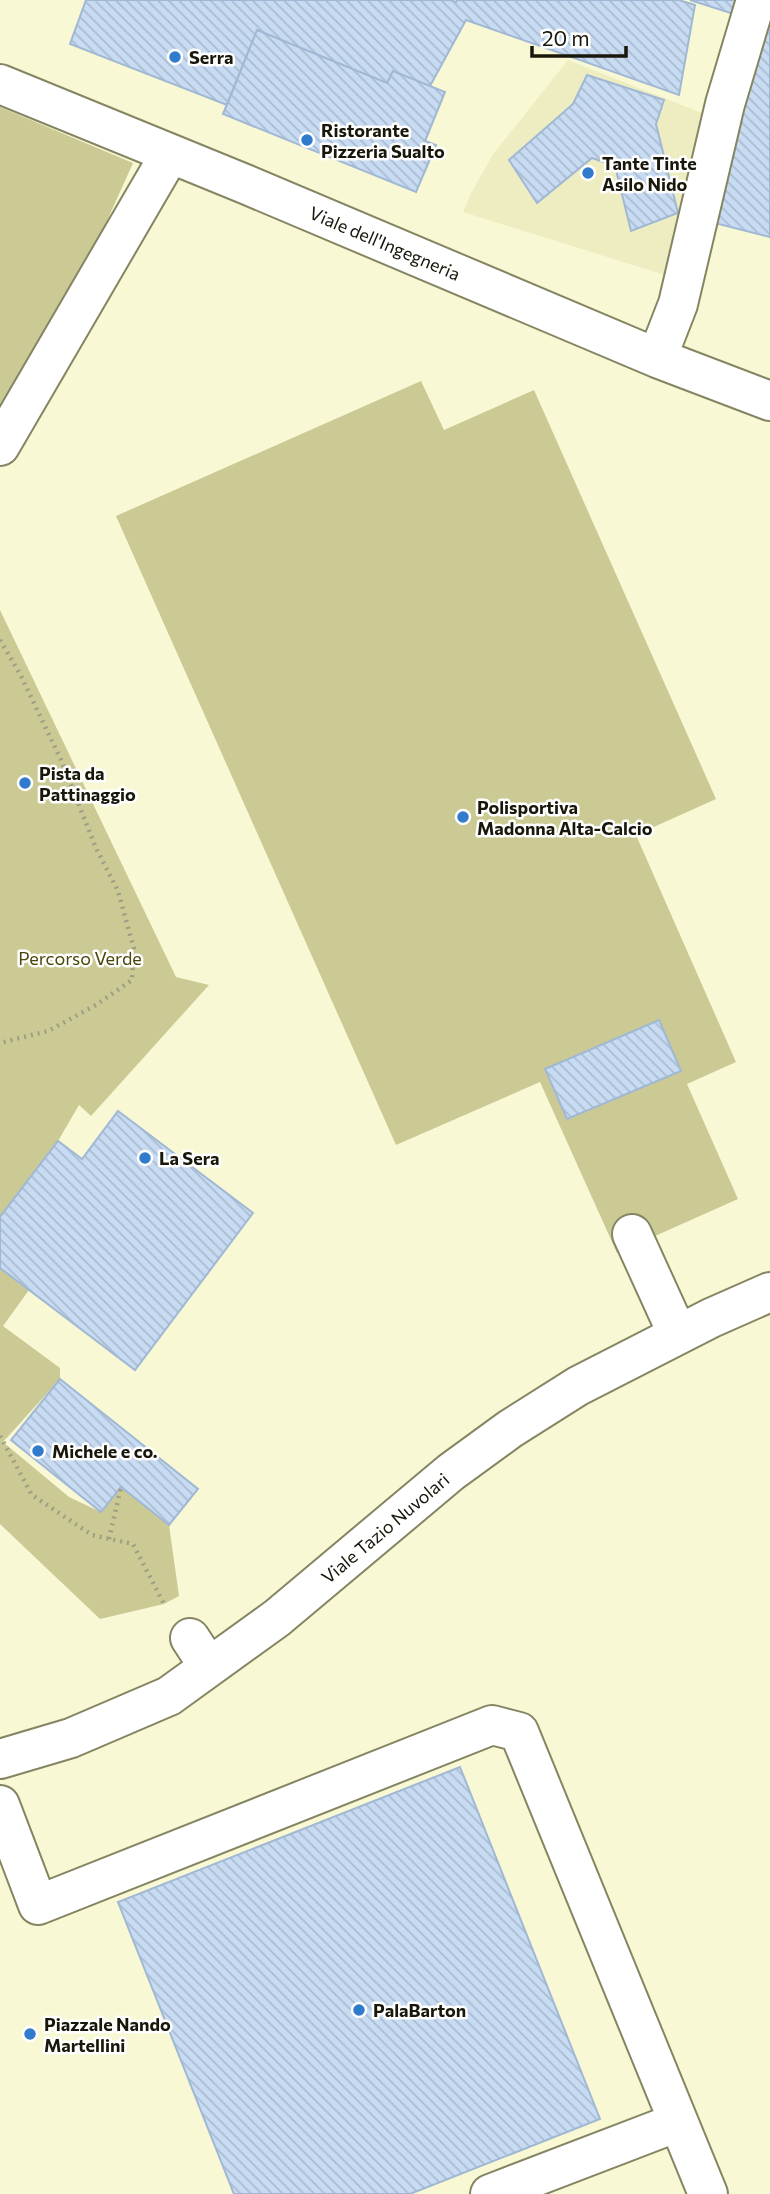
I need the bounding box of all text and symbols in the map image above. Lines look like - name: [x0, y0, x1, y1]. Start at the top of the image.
- scale bar: [532, 14, 626, 58]
- text: 20 m: [542, 25, 590, 50]
- place label: Serra: [189, 46, 233, 68]
- marker: Serra: [167, 49, 183, 65]
- place label: Ristorante Pizzeria Sualto: [321, 119, 445, 162]
- marker: Ristorante Pizzeria Sualto: [299, 132, 315, 148]
- place label: Tante Tinte Asilo Nido: [602, 152, 697, 195]
- marker: Tante Tinte Asilo Nido: [580, 165, 596, 181]
- street label: Viale dell'Ingegneria: [306, 201, 464, 285]
- place label: Pista da Pattinaggio: [39, 762, 136, 805]
- marker: Pista da Pattinaggio: [17, 775, 33, 791]
- place label: Polisportiva Madonna Alta-Calcio: [477, 796, 653, 839]
- marker: Polisportiva Madonna Alta-Calcio: [455, 809, 471, 825]
- park label: Percorso Verde: [18, 947, 142, 969]
- place label: La Sera: [159, 1147, 219, 1169]
- marker: La Sera: [137, 1150, 153, 1166]
- place label: Michele e co.: [52, 1440, 158, 1462]
- marker: Michele e co.: [30, 1443, 46, 1459]
- street label: Viale Tazio Nuvolari: [317, 1468, 453, 1588]
- place label: PalaBarton: [373, 1999, 466, 2021]
- marker: PalaBarton: [351, 2002, 367, 2018]
- place label: Piazzale Nando Martellini: [44, 2013, 171, 2056]
- marker: Piazzale Nando Martellini: [22, 2026, 38, 2042]

